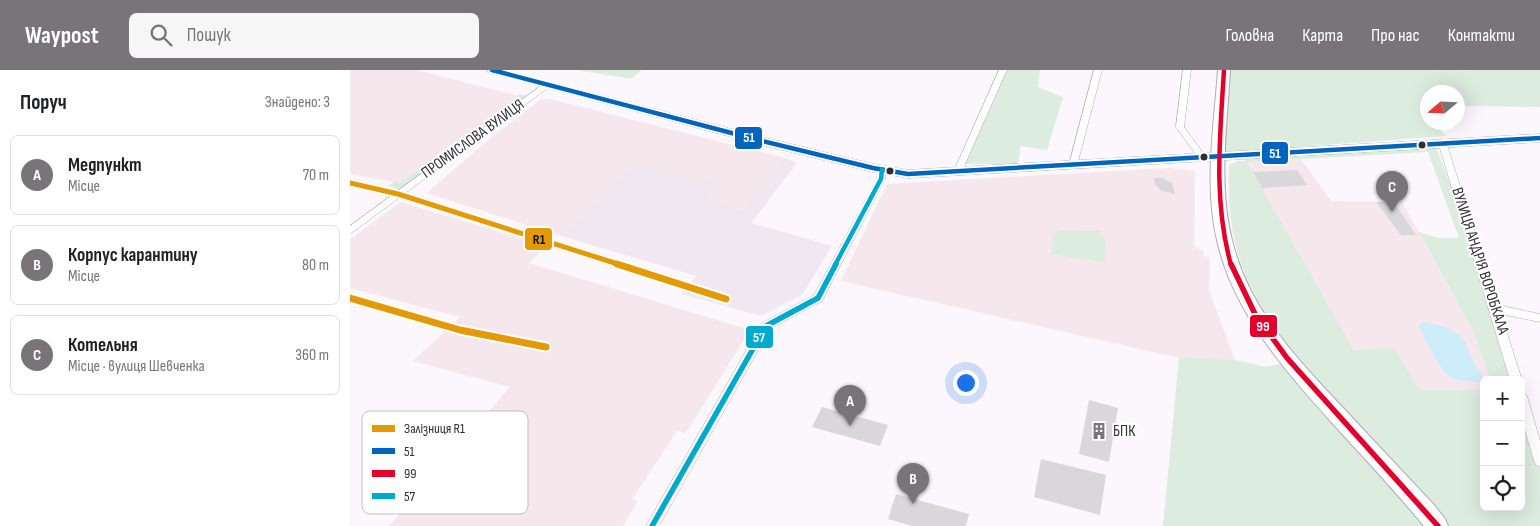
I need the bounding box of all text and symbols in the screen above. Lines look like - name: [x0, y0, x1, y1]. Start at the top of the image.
- search box: [129, 13, 479, 58]
- text: Waypost: [25, 21, 99, 50]
- icon: search: [147, 21, 175, 49]
- text: Пошук: [187, 24, 231, 47]
- text: Головна: [1226, 25, 1274, 46]
- text: Карта: [1302, 25, 1343, 46]
- text: Про нас: [1371, 25, 1420, 46]
- text: Контакти: [1448, 25, 1515, 46]
- north arrow: [1420, 85, 1465, 130]
- text: Поруч: [20, 90, 67, 115]
- text: Знайдено: 3: [265, 93, 330, 112]
- street label: ПРОМИСЛОВА ВУЛИЦЯ: [418, 95, 528, 183]
- line badge: 51: [734, 126, 763, 150]
- text: 51: [743, 129, 755, 146]
- unlabelled marker: [1417, 140, 1427, 150]
- line badge: 51: [1261, 141, 1289, 165]
- text: 51: [1269, 145, 1281, 162]
- unlabelled marker: [1199, 152, 1209, 162]
- text: Медпункт: [68, 154, 142, 177]
- text: A: [33, 166, 41, 185]
- text: 70 m: [303, 166, 329, 185]
- unlabelled marker: [885, 166, 895, 176]
- pin: C: [1376, 171, 1408, 212]
- text: Місце: [68, 177, 100, 196]
- street label: ВУЛИЦЯ АНДРІЯ ВОРОБКАЛА: [1447, 185, 1513, 337]
- line badge: R1: [524, 227, 553, 251]
- text: R1: [533, 231, 546, 248]
- text: Корпус карантину: [68, 244, 198, 267]
- text: B: [33, 256, 41, 275]
- text: 80 m: [302, 256, 329, 275]
- text: Місце: [68, 267, 100, 286]
- line badge: 99: [1249, 314, 1278, 338]
- text: 99: [1256, 318, 1270, 335]
- line badge: 57: [745, 325, 774, 349]
- text: 57: [753, 329, 766, 346]
- text: Котельня: [68, 334, 138, 357]
- text: C: [33, 346, 41, 365]
- text: 360 m: [295, 346, 329, 365]
- text: Місце · вулиця Шевченка: [68, 357, 205, 376]
- your location: [953, 370, 979, 396]
- map controls: [1480, 376, 1525, 511]
- button: +: [1480, 376, 1525, 421]
- pin: A: [834, 385, 866, 426]
- legend: [362, 411, 528, 514]
- text: Залізниця R1: [404, 420, 465, 437]
- building icon: БПК: [1089, 421, 1109, 441]
- button: −: [1480, 421, 1525, 466]
- place label: БПК: [1113, 422, 1136, 441]
- text: 51: [404, 443, 415, 460]
- pin: B: [897, 463, 929, 504]
- text: 99: [404, 465, 416, 482]
- button: locate: [1480, 466, 1525, 511]
- text: 57: [404, 488, 416, 505]

